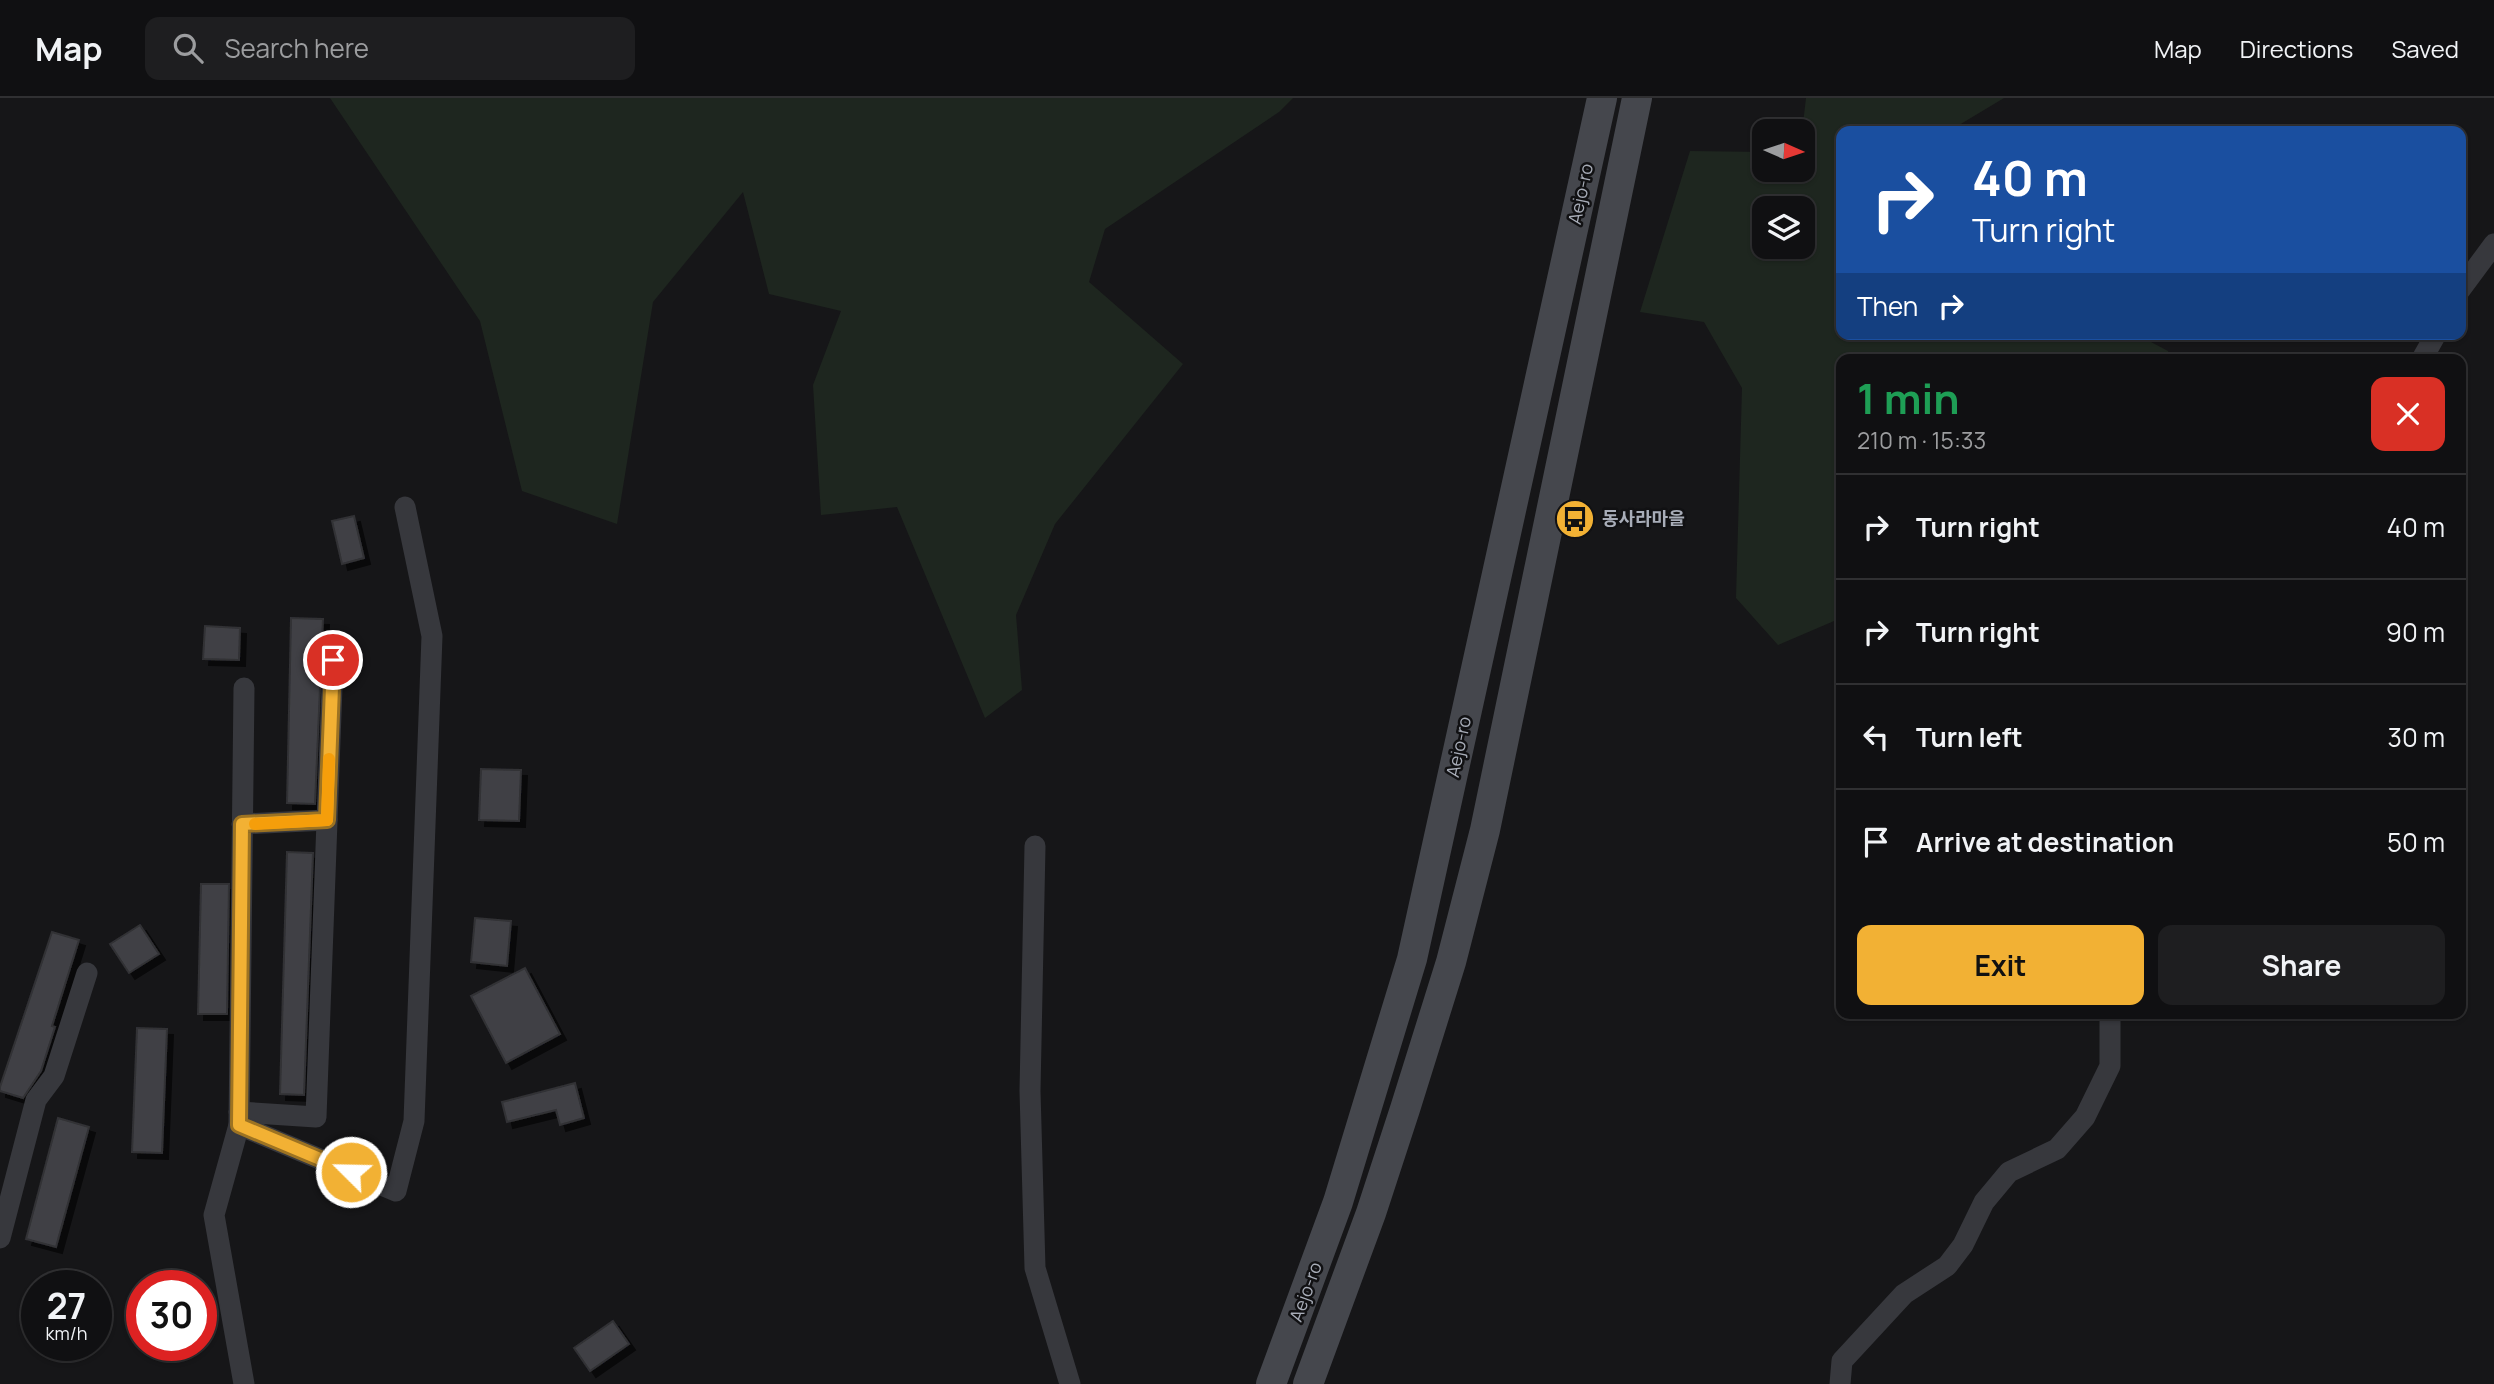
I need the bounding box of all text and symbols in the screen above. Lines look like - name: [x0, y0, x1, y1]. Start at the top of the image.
- search box: [145, 17, 635, 80]
- text: Map: [35, 26, 103, 71]
- icon: search: [169, 29, 207, 67]
- text: Search here: [225, 30, 369, 66]
- text: Map: [2154, 32, 2202, 65]
- text: Directions: [2240, 32, 2353, 65]
- text: Saved: [2391, 32, 2459, 65]
- north arrow: [1752, 119, 1815, 182]
- map controls: [1752, 119, 1815, 259]
- text: 40 m: [1972, 144, 2088, 211]
- icon: right: [1857, 154, 1948, 245]
- street label: Aejo-ro: [1562, 161, 1598, 226]
- button: layers: [1752, 196, 1815, 259]
- text: Turn right: [1972, 208, 2115, 252]
- icon: right: [1932, 287, 1970, 325]
- text: Then: [1857, 288, 1918, 324]
- text: 1 min: [1857, 369, 1960, 427]
- button: close: [2371, 377, 2445, 451]
- text: 210 m · 15:33: [1857, 424, 1986, 456]
- bus stop icon: 동사라마을: [1554, 498, 1596, 540]
- place label: 동사라마을: [1602, 506, 1685, 530]
- icon: right: [1857, 508, 1895, 546]
- text: Turn right: [1916, 509, 2040, 545]
- text: 40 m: [2387, 509, 2445, 545]
- icon: right: [1857, 613, 1895, 651]
- text: Turn right: [1916, 614, 2040, 650]
- text: 90 m: [2386, 614, 2445, 650]
- pin: [303, 630, 363, 690]
- icon: arrive: [314, 641, 352, 679]
- street label: Aejo-ro: [1440, 714, 1476, 779]
- icon: left: [1857, 718, 1895, 756]
- text: Turn left: [1916, 719, 2023, 755]
- text: 30 m: [2388, 719, 2445, 755]
- icon: arrive: [1857, 823, 1895, 861]
- text: Arrive at destination: [1916, 824, 2174, 860]
- text: 50 m: [2387, 824, 2445, 860]
- button: Exit: [1857, 925, 2144, 1005]
- button: Share: [2158, 925, 2445, 1005]
- position arrow: [314, 1135, 388, 1209]
- street label: Aejo-ro: [1283, 1259, 1327, 1325]
- speed limit sign: 30: [126, 1270, 217, 1361]
- text: 27: [47, 1282, 86, 1330]
- text: km/h: [46, 1321, 87, 1345]

